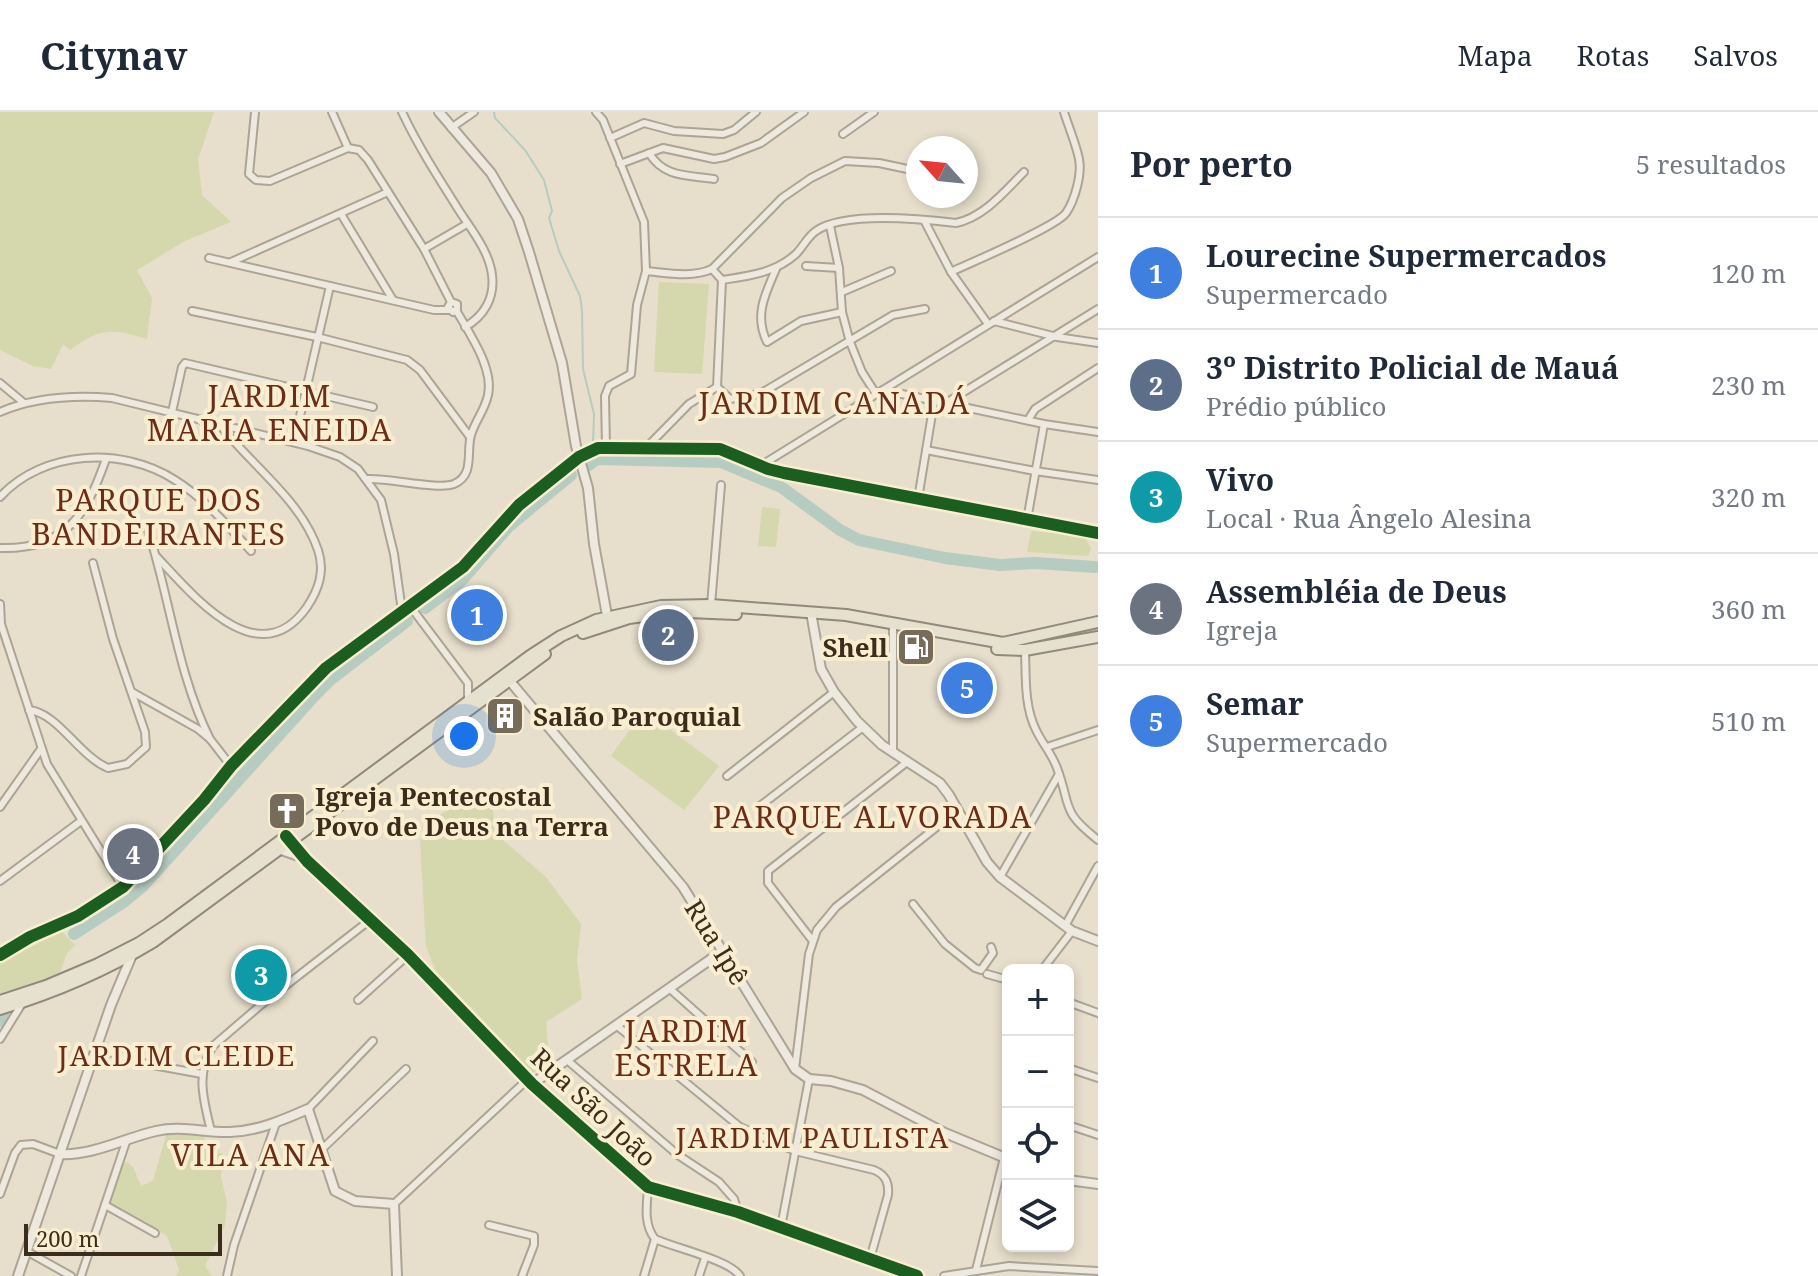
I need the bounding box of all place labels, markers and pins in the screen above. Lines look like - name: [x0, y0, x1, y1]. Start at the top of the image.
- pin: 1: [451, 585, 503, 645]
- pin: 2: [642, 605, 694, 665]
- fuel station icon: Shell: [895, 626, 937, 668]
- place label: Shell: [822, 629, 888, 665]
- pin: 5: [941, 658, 993, 718]
- building icon: Salão Paroquial: [484, 695, 526, 737]
- place label: Salão Paroquial: [533, 698, 741, 734]
- place label: Igreja Pentecostal Povo de Deus na Terra: [315, 778, 609, 844]
- church icon: Igreja Pentecostal Povo de Deus na Terra: [266, 790, 308, 832]
- pin: 4: [107, 824, 159, 884]
- pin: 3: [235, 945, 287, 1005]

